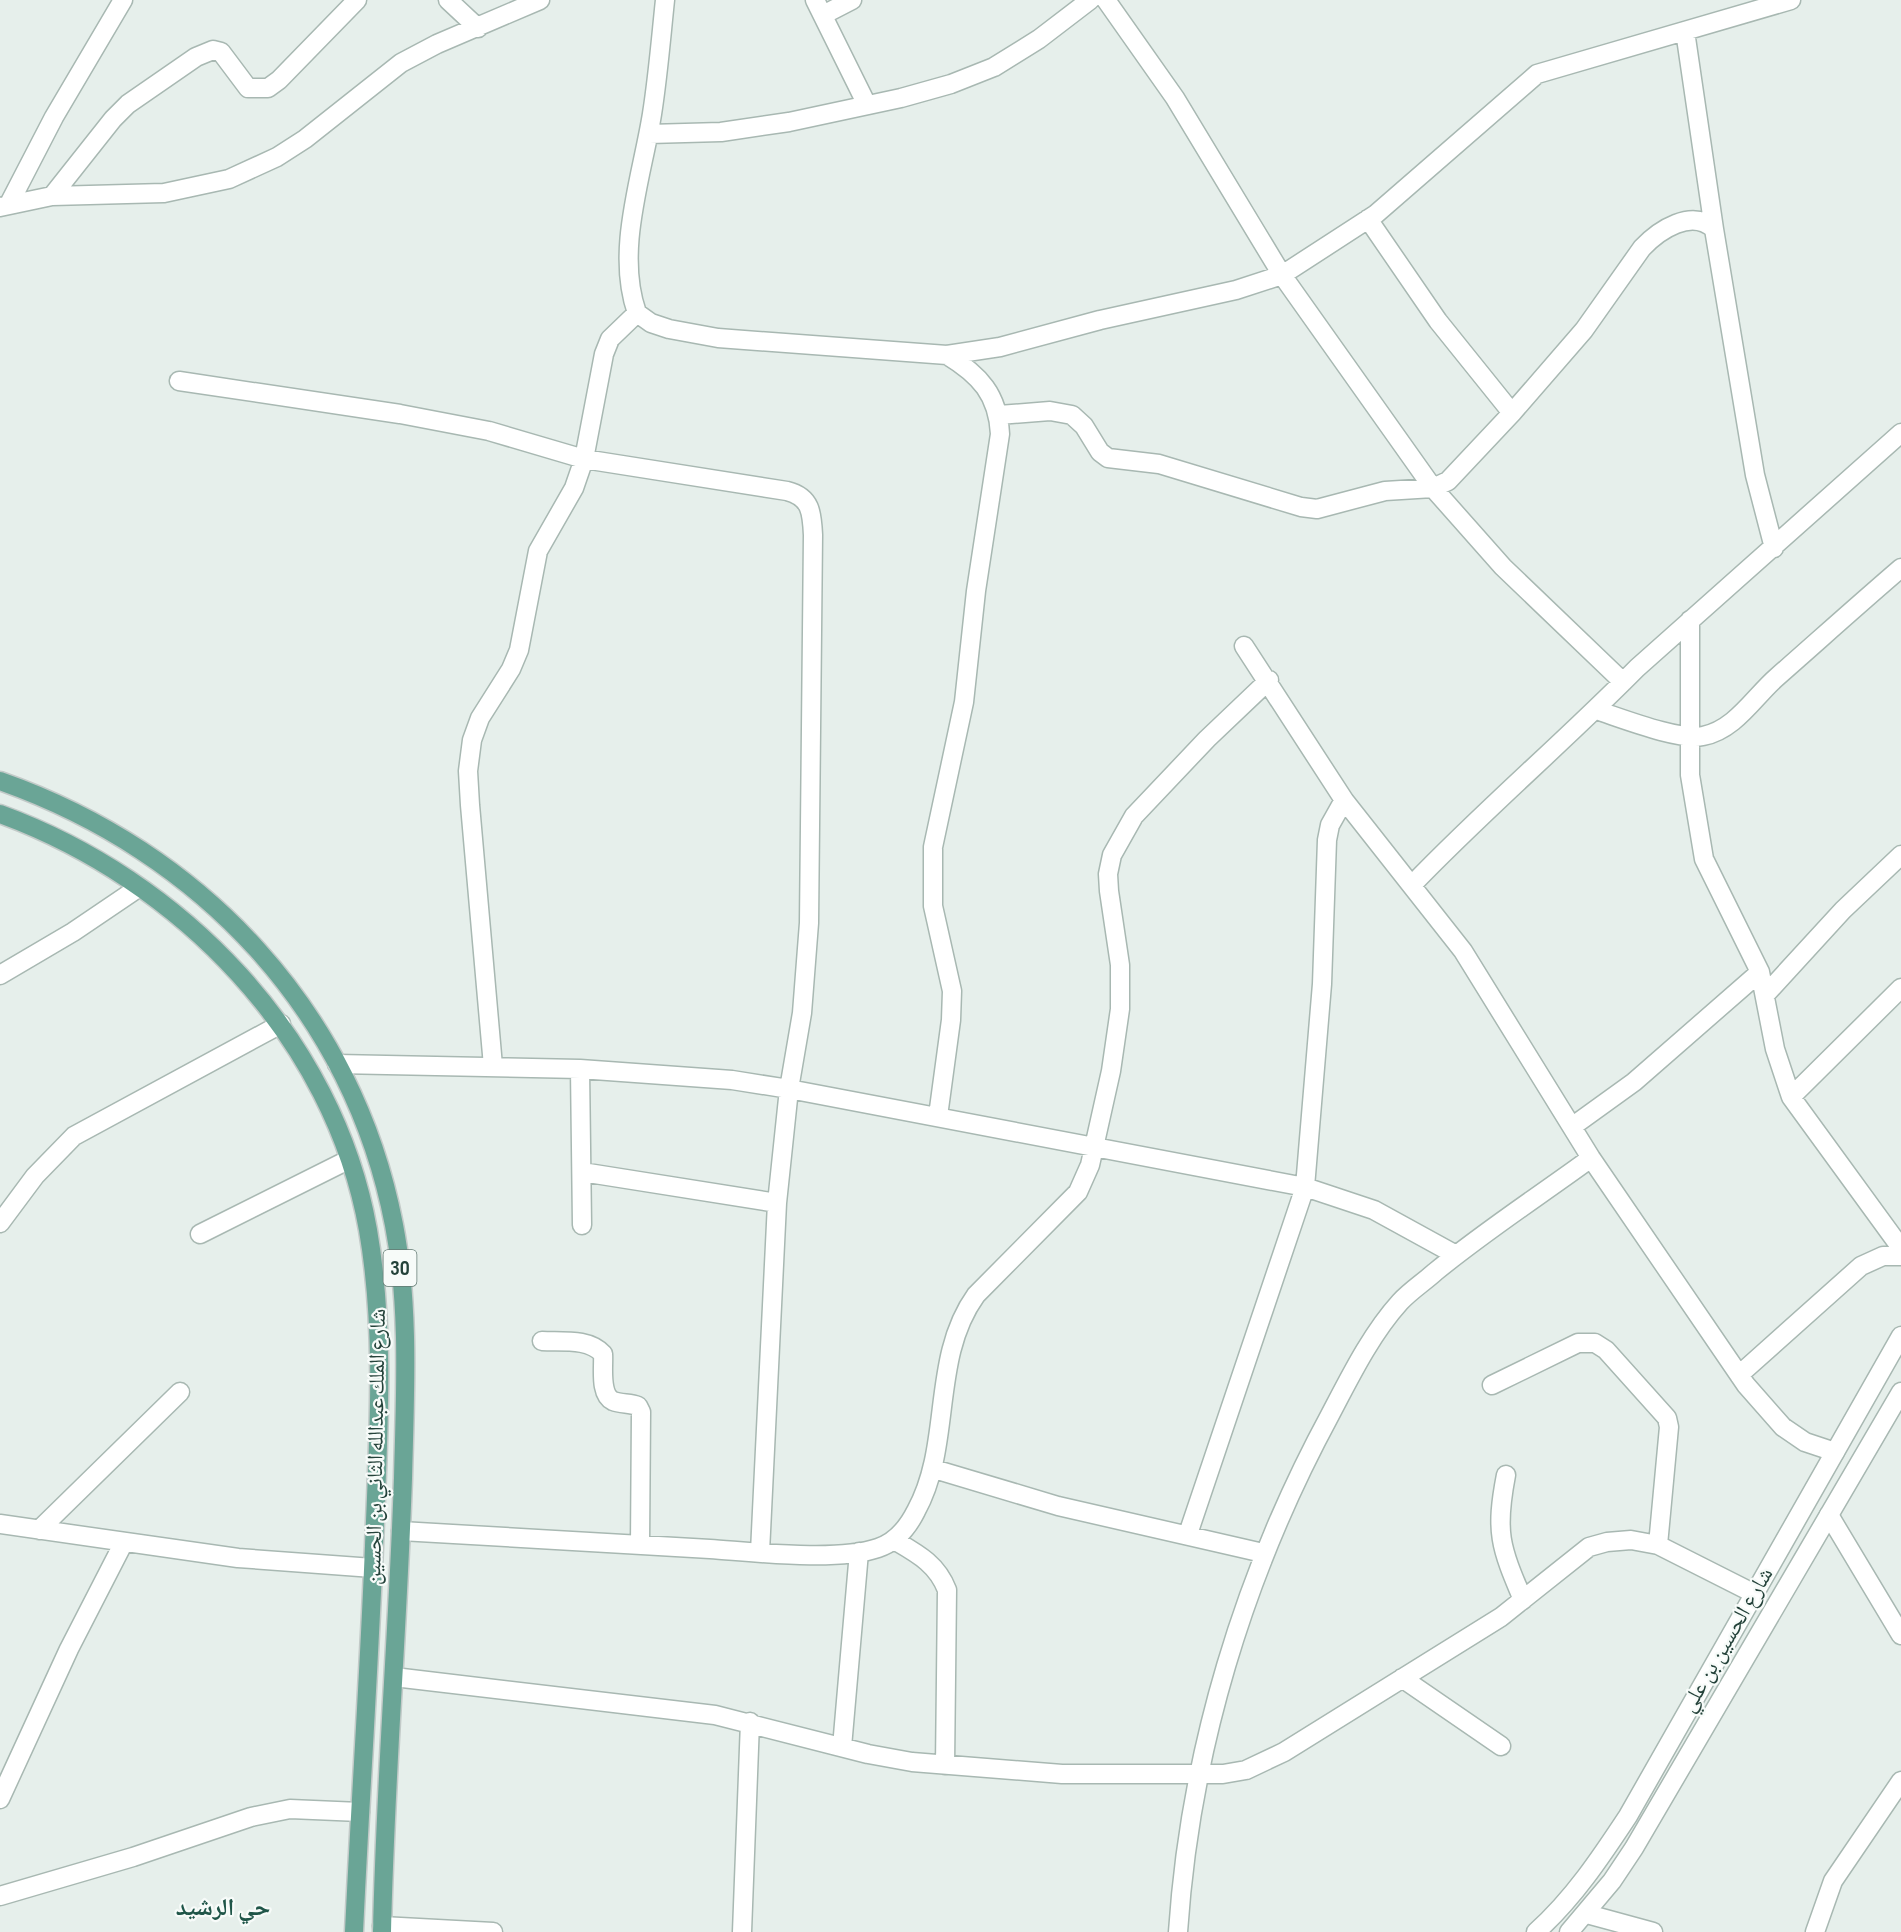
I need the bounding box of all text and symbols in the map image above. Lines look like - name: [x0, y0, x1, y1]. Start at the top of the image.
- road number: 30: [384, 1250, 416, 1286]
- street label: شارع الملك عبدالله الثاني بن الحسين: [360, 1309, 394, 1586]
- street label: شارع الحسين بن علي: [1675, 1563, 1782, 1719]
- district label: حي الرشيد: [176, 1893, 270, 1925]

